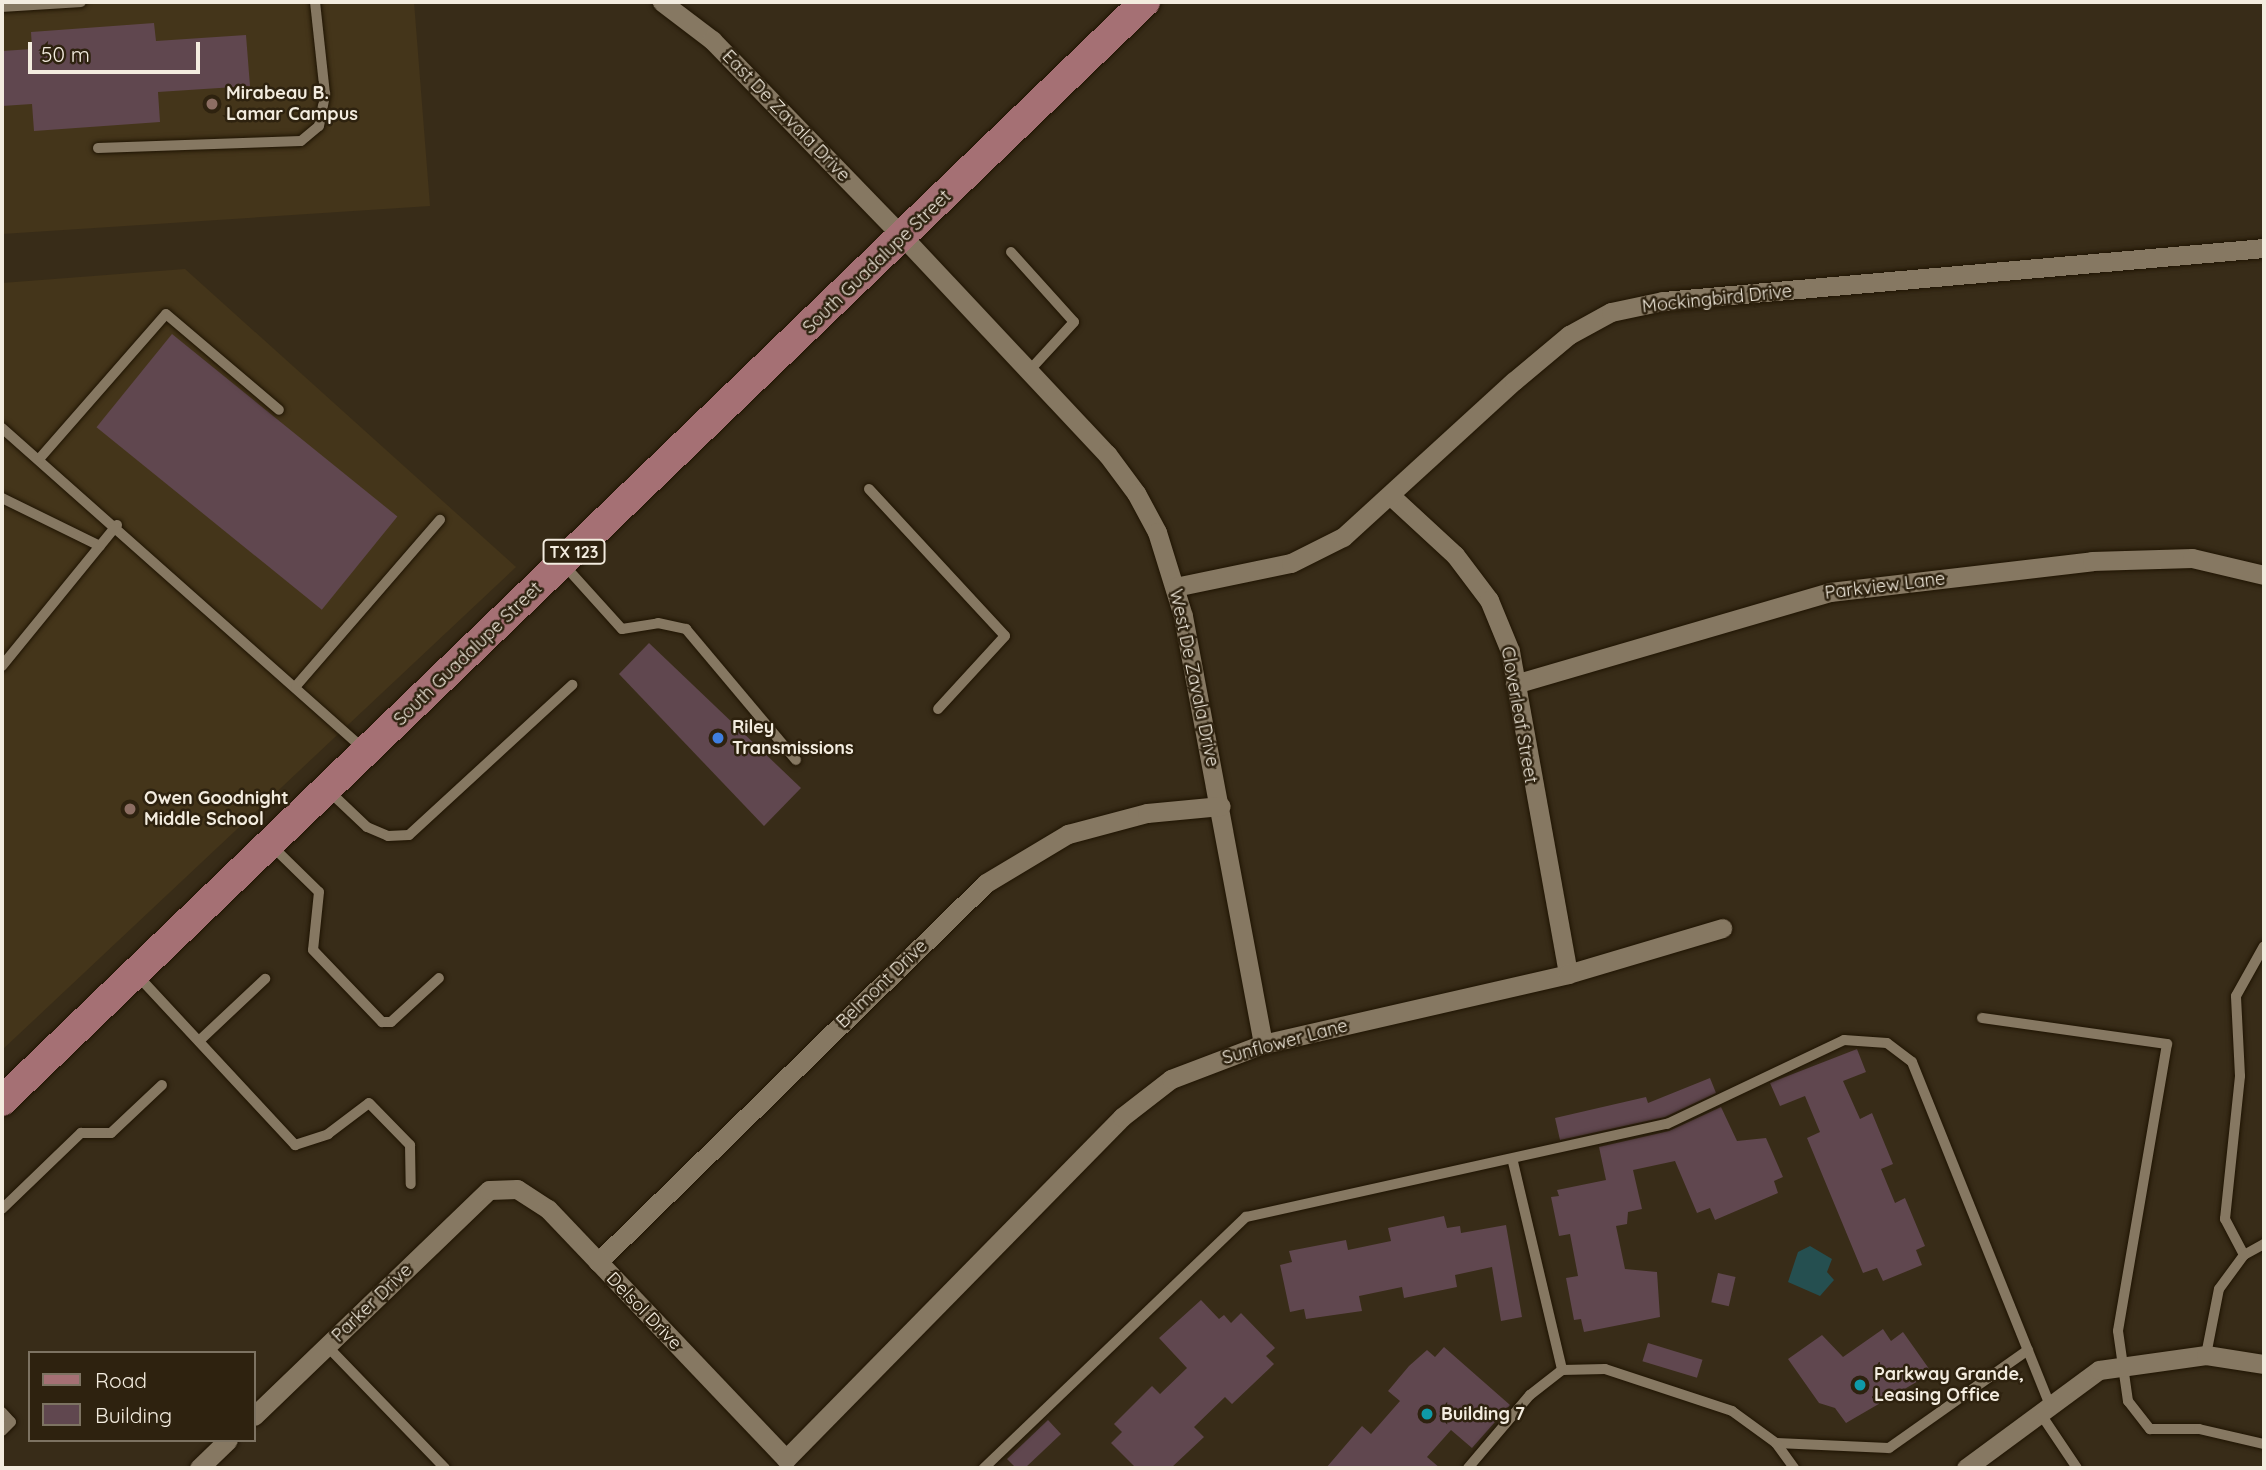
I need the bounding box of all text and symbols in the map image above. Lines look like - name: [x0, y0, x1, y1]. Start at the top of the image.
- scale bar: [32, 28, 203, 72]
- text: 50 m: [41, 41, 90, 67]
- street label: East De Zavala Drive: [718, 46, 854, 186]
- place label: Mirabeau B. Lamar Campus: [226, 83, 358, 126]
- marker: Mirabeau B. Lamar Campus: [204, 96, 220, 112]
- street label: South Guadalupe Street: [798, 186, 956, 338]
- street label: Mockingbird Drive: [1641, 280, 1793, 318]
- road number: TX 123: [542, 540, 606, 565]
- street label: Parkview Lane: [1824, 568, 1946, 604]
- street label: South Guadalupe Street: [389, 578, 547, 730]
- street label: West De Zavala Drive: [1165, 587, 1223, 769]
- street label: Cloverleaf Street: [1496, 645, 1542, 785]
- place label: Riley Transmissions: [732, 717, 854, 760]
- marker: Riley Transmissions: [710, 730, 726, 746]
- place label: Owen Goodnight Middle School: [144, 788, 289, 830]
- marker: Owen Goodnight Middle School: [122, 801, 138, 817]
- street label: Belmont Drive: [832, 935, 932, 1033]
- street label: Sunflower Lane: [1220, 1015, 1350, 1069]
- street label: Parker Drive: [327, 1259, 417, 1347]
- street label: Delsol Drive: [602, 1268, 686, 1354]
- legend: [28, 1351, 256, 1442]
- place label: Parkway Grande, Leasing Office: [1874, 1364, 2024, 1406]
- text: Road: [95, 1367, 147, 1393]
- marker: Parkway Grande, Leasing Office: [1852, 1377, 1868, 1393]
- text: Building: [95, 1402, 172, 1428]
- place label: Building 7: [1441, 1403, 1525, 1425]
- marker: Building 7: [1419, 1406, 1435, 1422]

